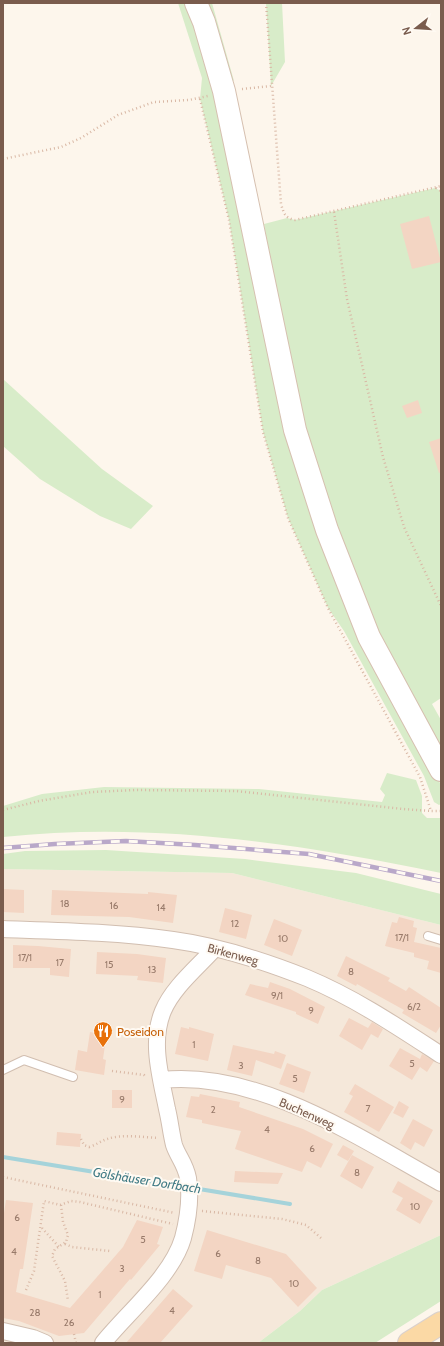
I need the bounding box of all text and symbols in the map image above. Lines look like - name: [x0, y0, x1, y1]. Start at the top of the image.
- north arrow: [396, 8, 436, 48]
- text: N: [399, 25, 414, 37]
- house number: 18: [60, 897, 70, 910]
- house number: 16: [110, 899, 119, 912]
- house number: 14: [156, 901, 166, 914]
- house number: 12: [231, 917, 239, 930]
- house number: 17/1: [395, 931, 409, 944]
- house number: 10: [278, 932, 288, 945]
- street label: Birkenweg: [206, 940, 261, 968]
- house number: 17/1: [18, 951, 32, 964]
- house number: 17: [56, 956, 64, 969]
- house number: 15: [105, 958, 113, 971]
- house number: 13: [148, 963, 156, 976]
- house number: 8: [348, 965, 354, 978]
- house number: 9/1: [271, 989, 283, 1002]
- house number: 6/2: [407, 1000, 421, 1013]
- house number: 9: [308, 1004, 314, 1017]
- restaurant icon: Poseidon: [92, 1020, 114, 1048]
- place label: Poseidon: [117, 1024, 164, 1039]
- house number: 1: [192, 1038, 196, 1051]
- house number: 5: [409, 1057, 415, 1070]
- house number: 3: [238, 1059, 244, 1072]
- house number: 5: [292, 1072, 298, 1085]
- house number: 9: [119, 1093, 125, 1106]
- street label: Buchenweg: [277, 1094, 338, 1132]
- house number: 7: [365, 1102, 371, 1115]
- house number: 2: [210, 1103, 216, 1116]
- house number: 4: [264, 1123, 270, 1136]
- house number: 6: [309, 1142, 315, 1155]
- water label: Gölshäuser Dorfbach: [92, 1164, 202, 1196]
- house number: 8: [354, 1166, 360, 1179]
- house number: 10: [410, 1200, 420, 1213]
- house number: 6: [14, 1211, 20, 1224]
- house number: 5: [140, 1233, 146, 1246]
- house number: 4: [11, 1245, 17, 1258]
- house number: 6: [215, 1247, 221, 1260]
- house number: 8: [255, 1254, 261, 1267]
- house number: 3: [119, 1262, 125, 1275]
- house number: 10: [289, 1277, 299, 1290]
- house number: 1: [98, 1288, 102, 1301]
- house number: 4: [169, 1304, 175, 1317]
- house number: 28: [29, 1306, 41, 1319]
- house number: 26: [64, 1316, 75, 1329]

